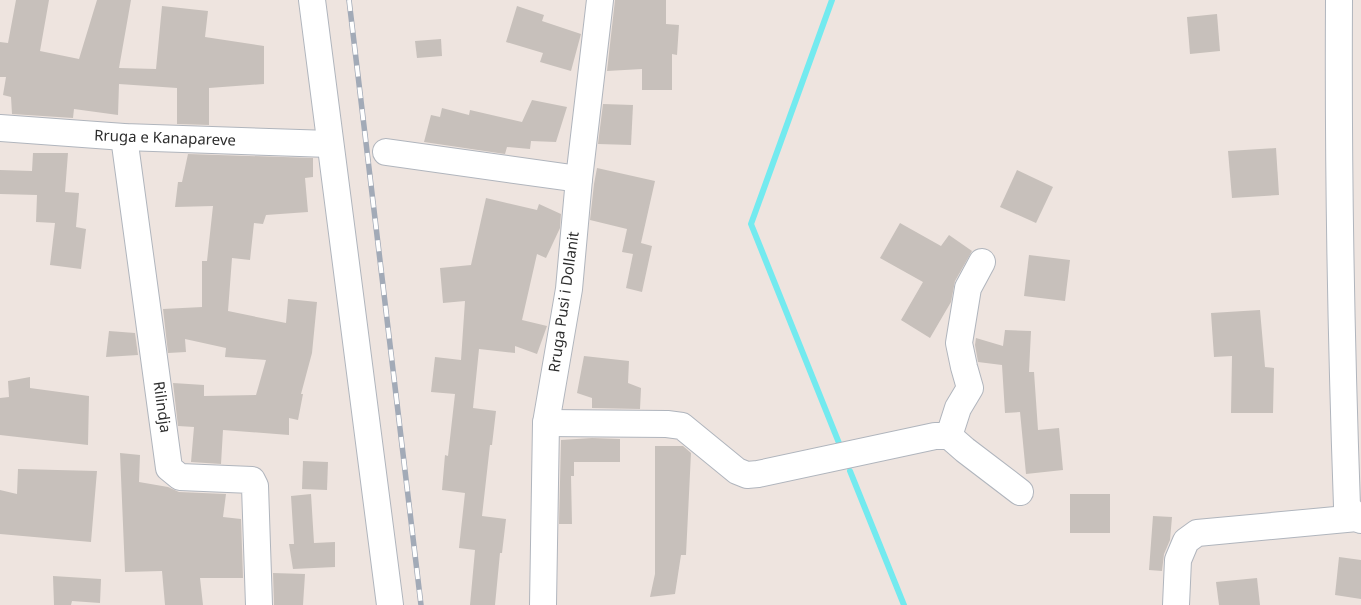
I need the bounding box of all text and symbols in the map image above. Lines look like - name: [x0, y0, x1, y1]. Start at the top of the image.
- street label: Rruga e Kanapareve: [94, 125, 236, 149]
- street label: Rruga Pusi i Dollanit: [543, 230, 583, 374]
- street label: Rilindja: [149, 380, 176, 434]

